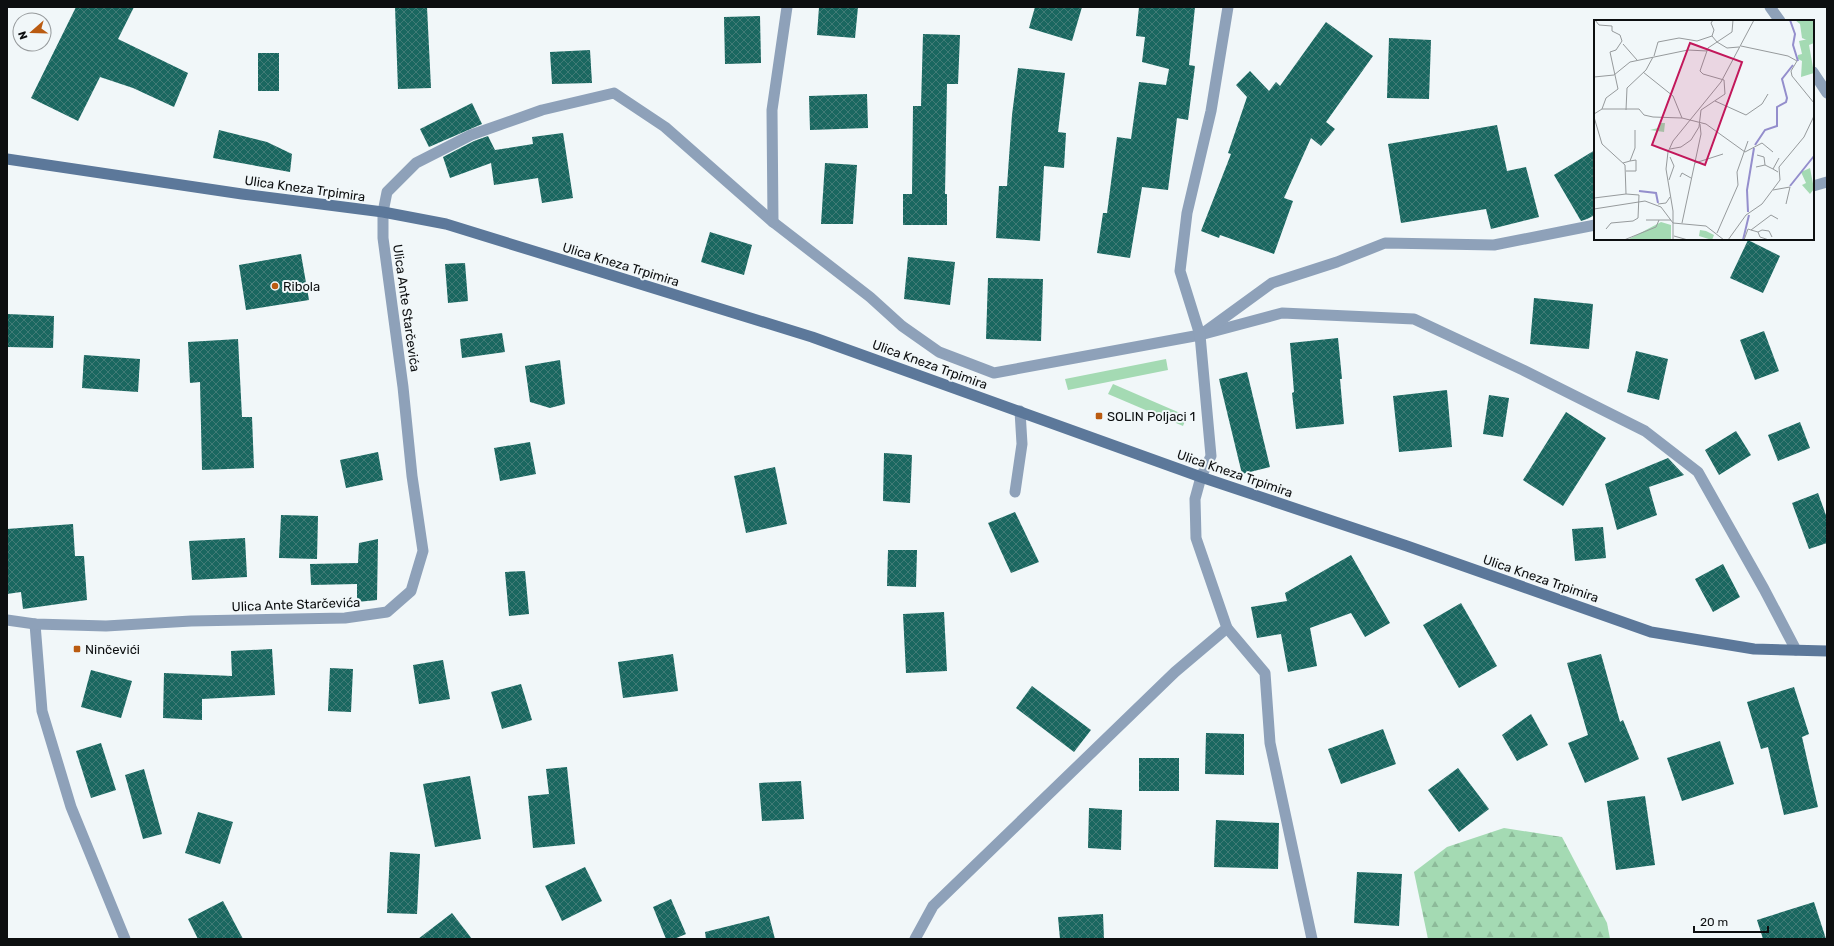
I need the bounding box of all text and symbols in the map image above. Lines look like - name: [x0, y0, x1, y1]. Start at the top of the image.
- north arrow: [12, 12, 52, 52]
- inset map: [1594, 20, 1814, 240]
- text: N: [16, 29, 31, 41]
- street label: Ulica Kneza Trpimira: [244, 173, 366, 204]
- street label: Ulica Kneza Trpimira: [561, 240, 681, 289]
- street label: Ulica Ante Starčevića: [390, 243, 423, 373]
- place label: Ribola: [283, 279, 320, 294]
- marker: Ribola: [270, 281, 280, 291]
- street label: Ulica Kneza Trpimira: [870, 337, 990, 392]
- place label: SOLIN Poljaci 1: [1107, 409, 1195, 424]
- marker: SOLIN Poljaci 1: [1094, 411, 1104, 421]
- street label: Ulica Kneza Trpimira: [1175, 447, 1295, 500]
- street label: Ulica Kneza Trpimira: [1481, 552, 1601, 605]
- street label: Ulica Ante Starčevića: [231, 595, 361, 614]
- place label: Ninčevići: [85, 642, 140, 657]
- marker: Ninčevići: [72, 644, 82, 654]
- scale bar: [1694, 908, 1768, 934]
- text: 20 m: [1700, 915, 1728, 929]

